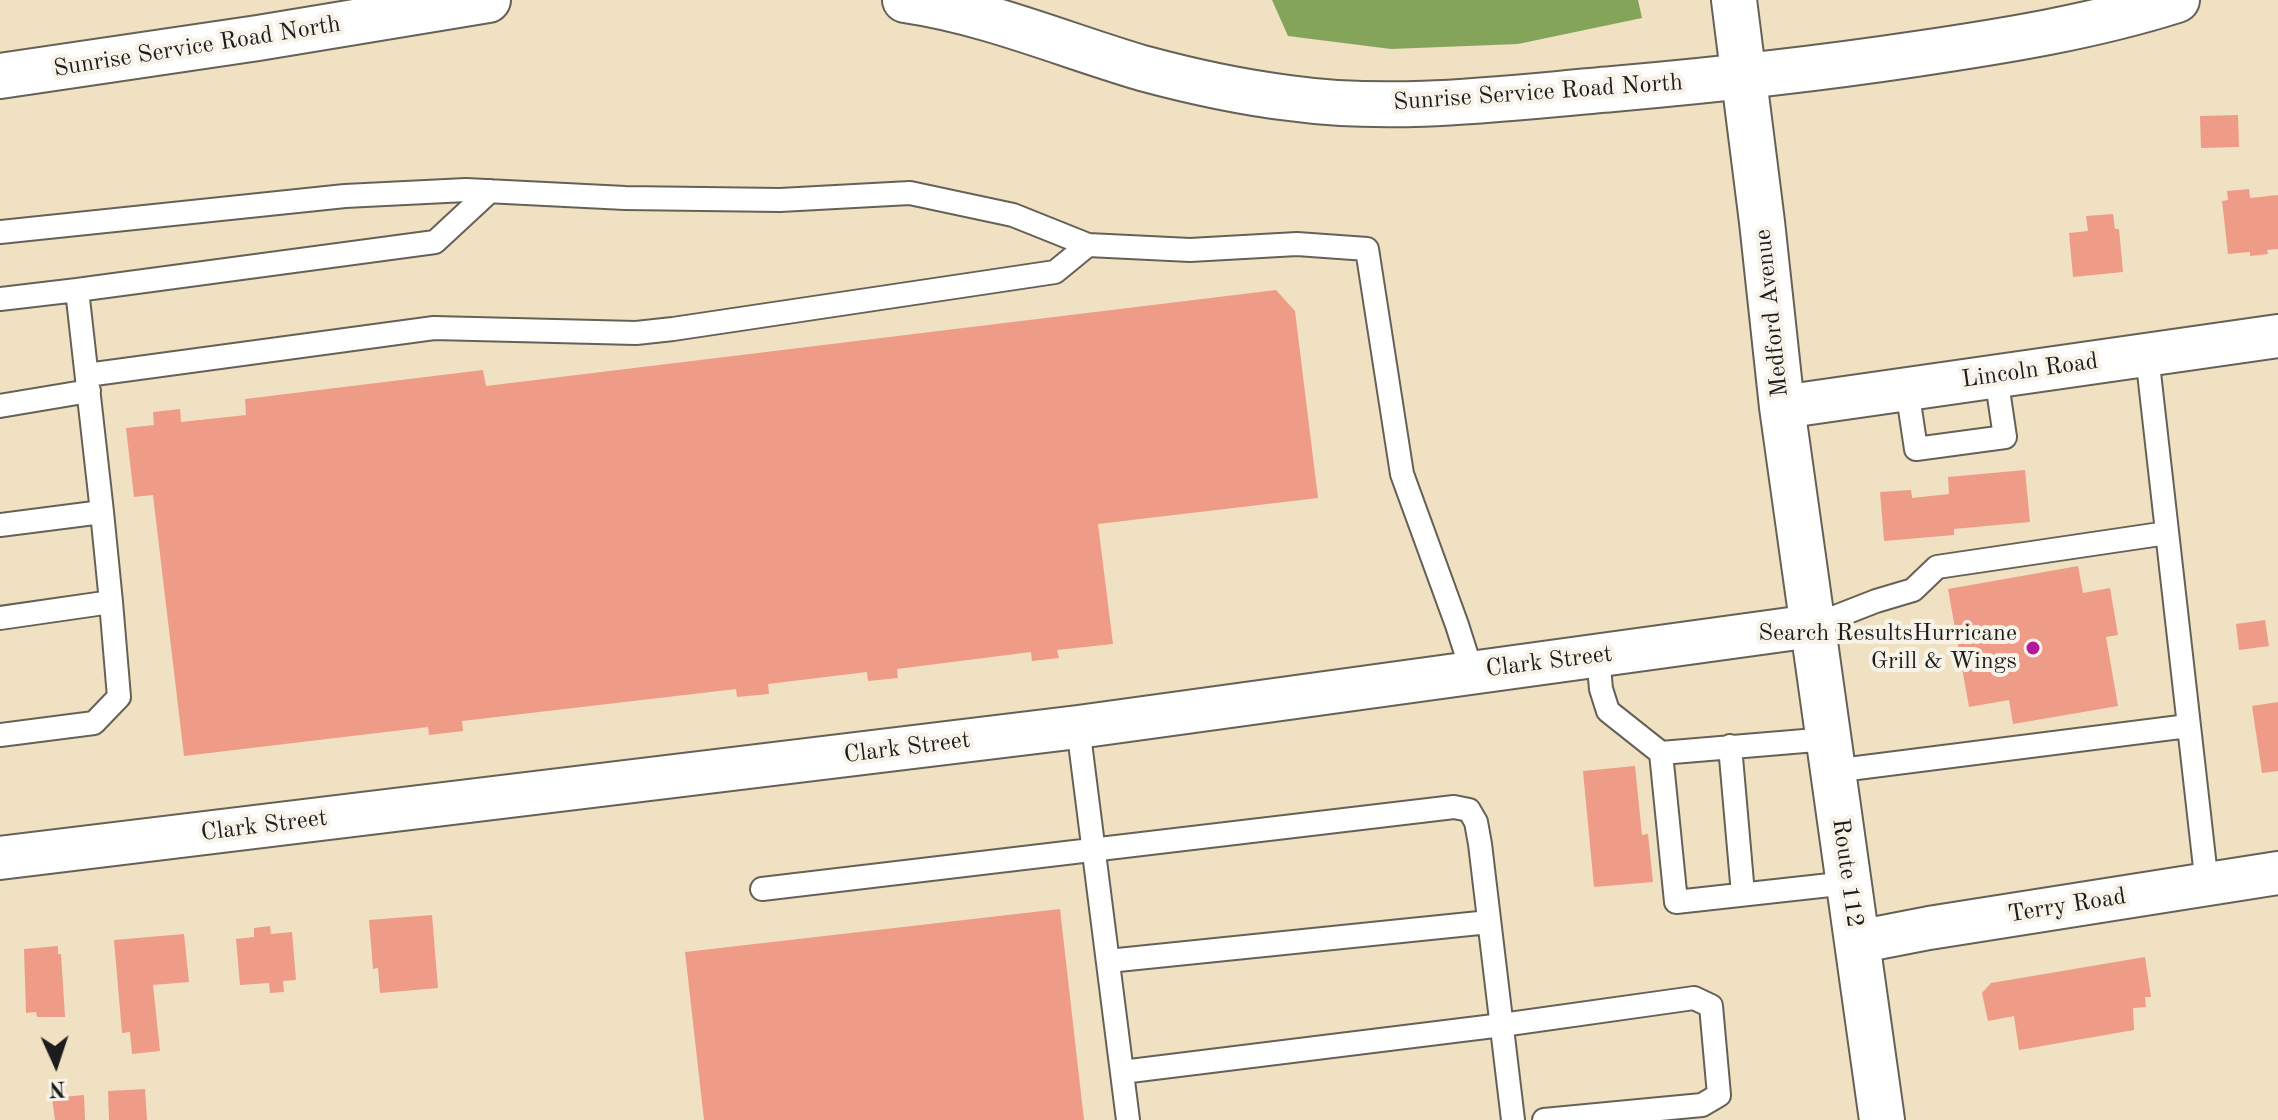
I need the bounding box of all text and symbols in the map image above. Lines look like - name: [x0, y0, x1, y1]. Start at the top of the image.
- street label: Sunrise Service Road North: [51, 10, 343, 84]
- street label: Sunrise Service Road North: [1392, 69, 1684, 117]
- street label: Medford Avenue: [1749, 228, 1795, 398]
- street label: Lincoln Road: [1960, 347, 2100, 395]
- place label: Search ResultsHurricane Grill & Wings: [1758, 620, 2017, 676]
- marker: Search ResultsHurricane Grill & Wings: [2024, 639, 2042, 657]
- street label: Clark Street: [1484, 640, 1614, 684]
- street label: Clark Street: [842, 726, 972, 770]
- street label: Clark Street: [199, 804, 329, 848]
- street label: Route 112: [1825, 817, 1869, 929]
- street label: Terry Road: [2006, 882, 2128, 930]
- north arrow: [16, 1024, 96, 1104]
- text: N: [48, 1077, 66, 1099]

